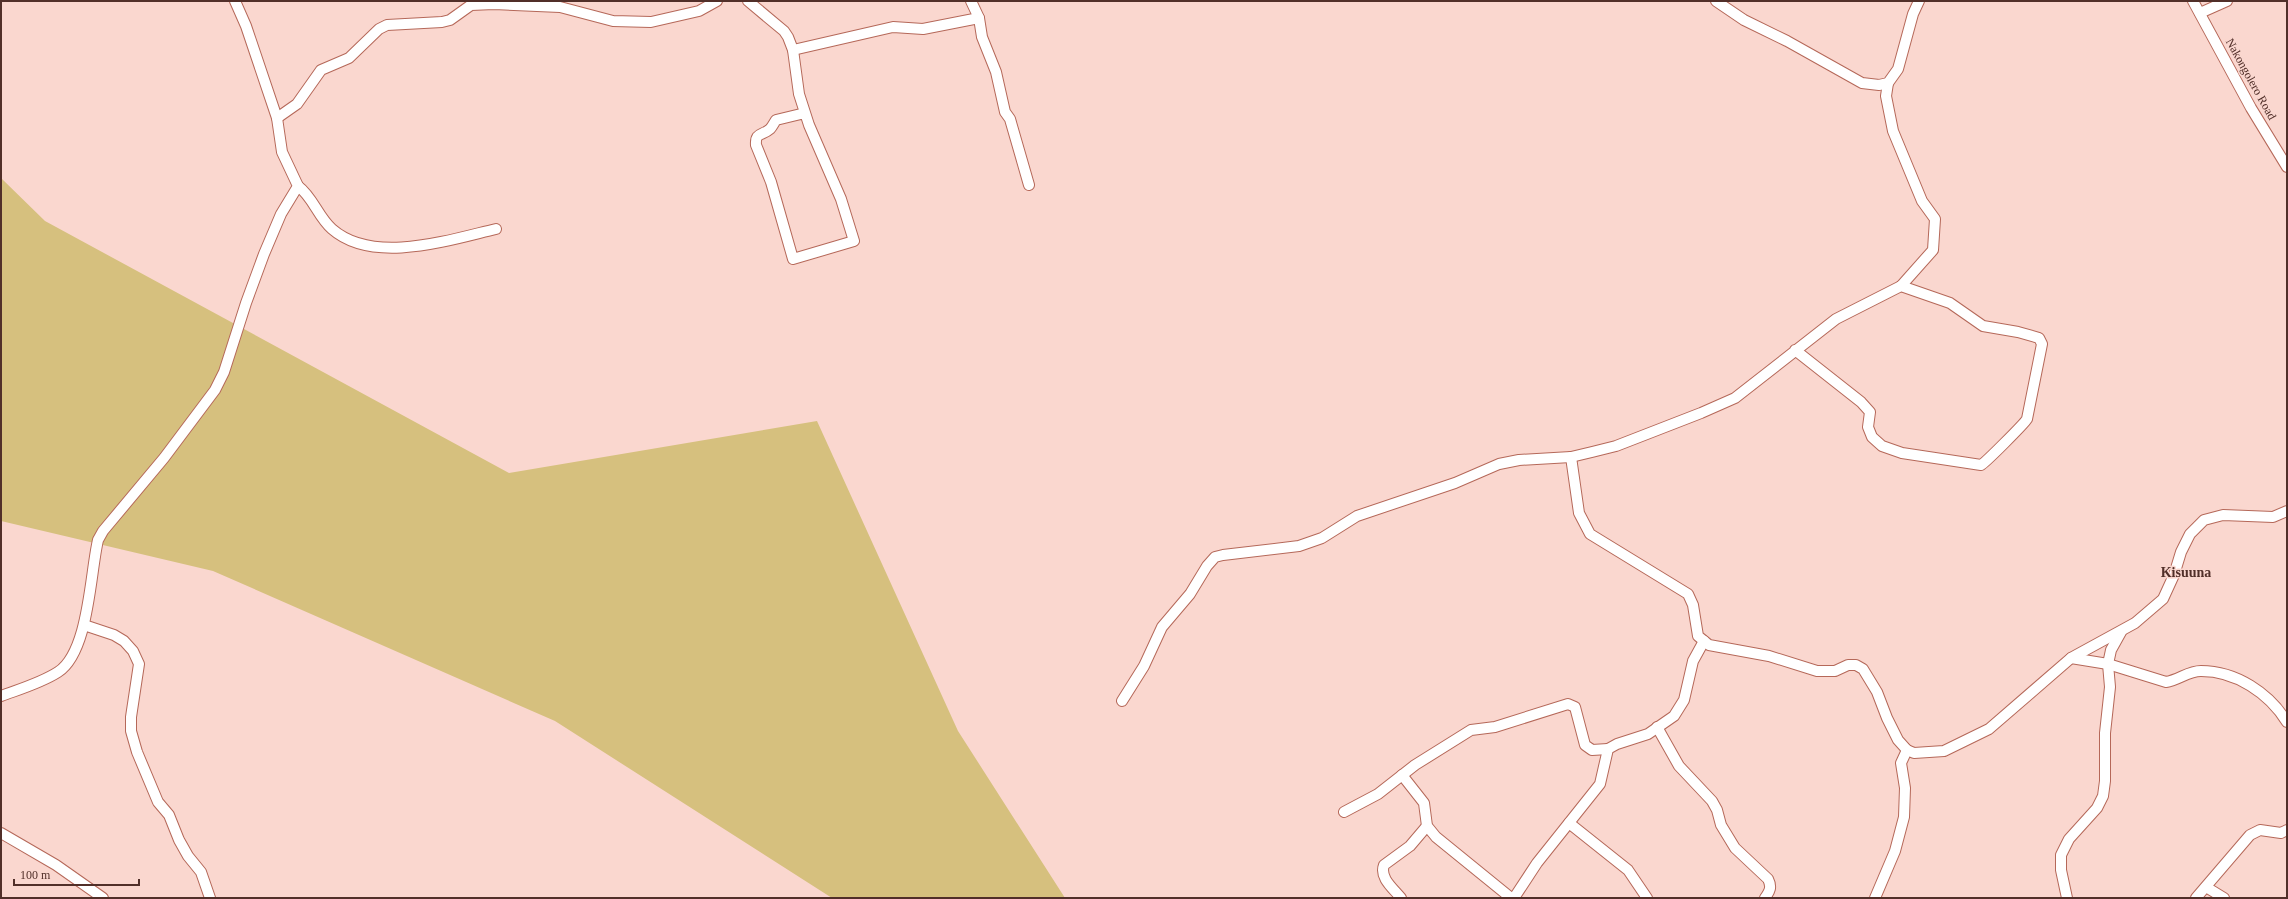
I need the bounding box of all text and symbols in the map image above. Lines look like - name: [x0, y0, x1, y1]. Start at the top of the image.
- street label: Nakongolero Road: [2223, 36, 2279, 122]
- district label: Kisuuna: [2161, 565, 2211, 580]
- scale bar: [14, 861, 139, 887]
- text: 100 m: [20, 868, 51, 882]

